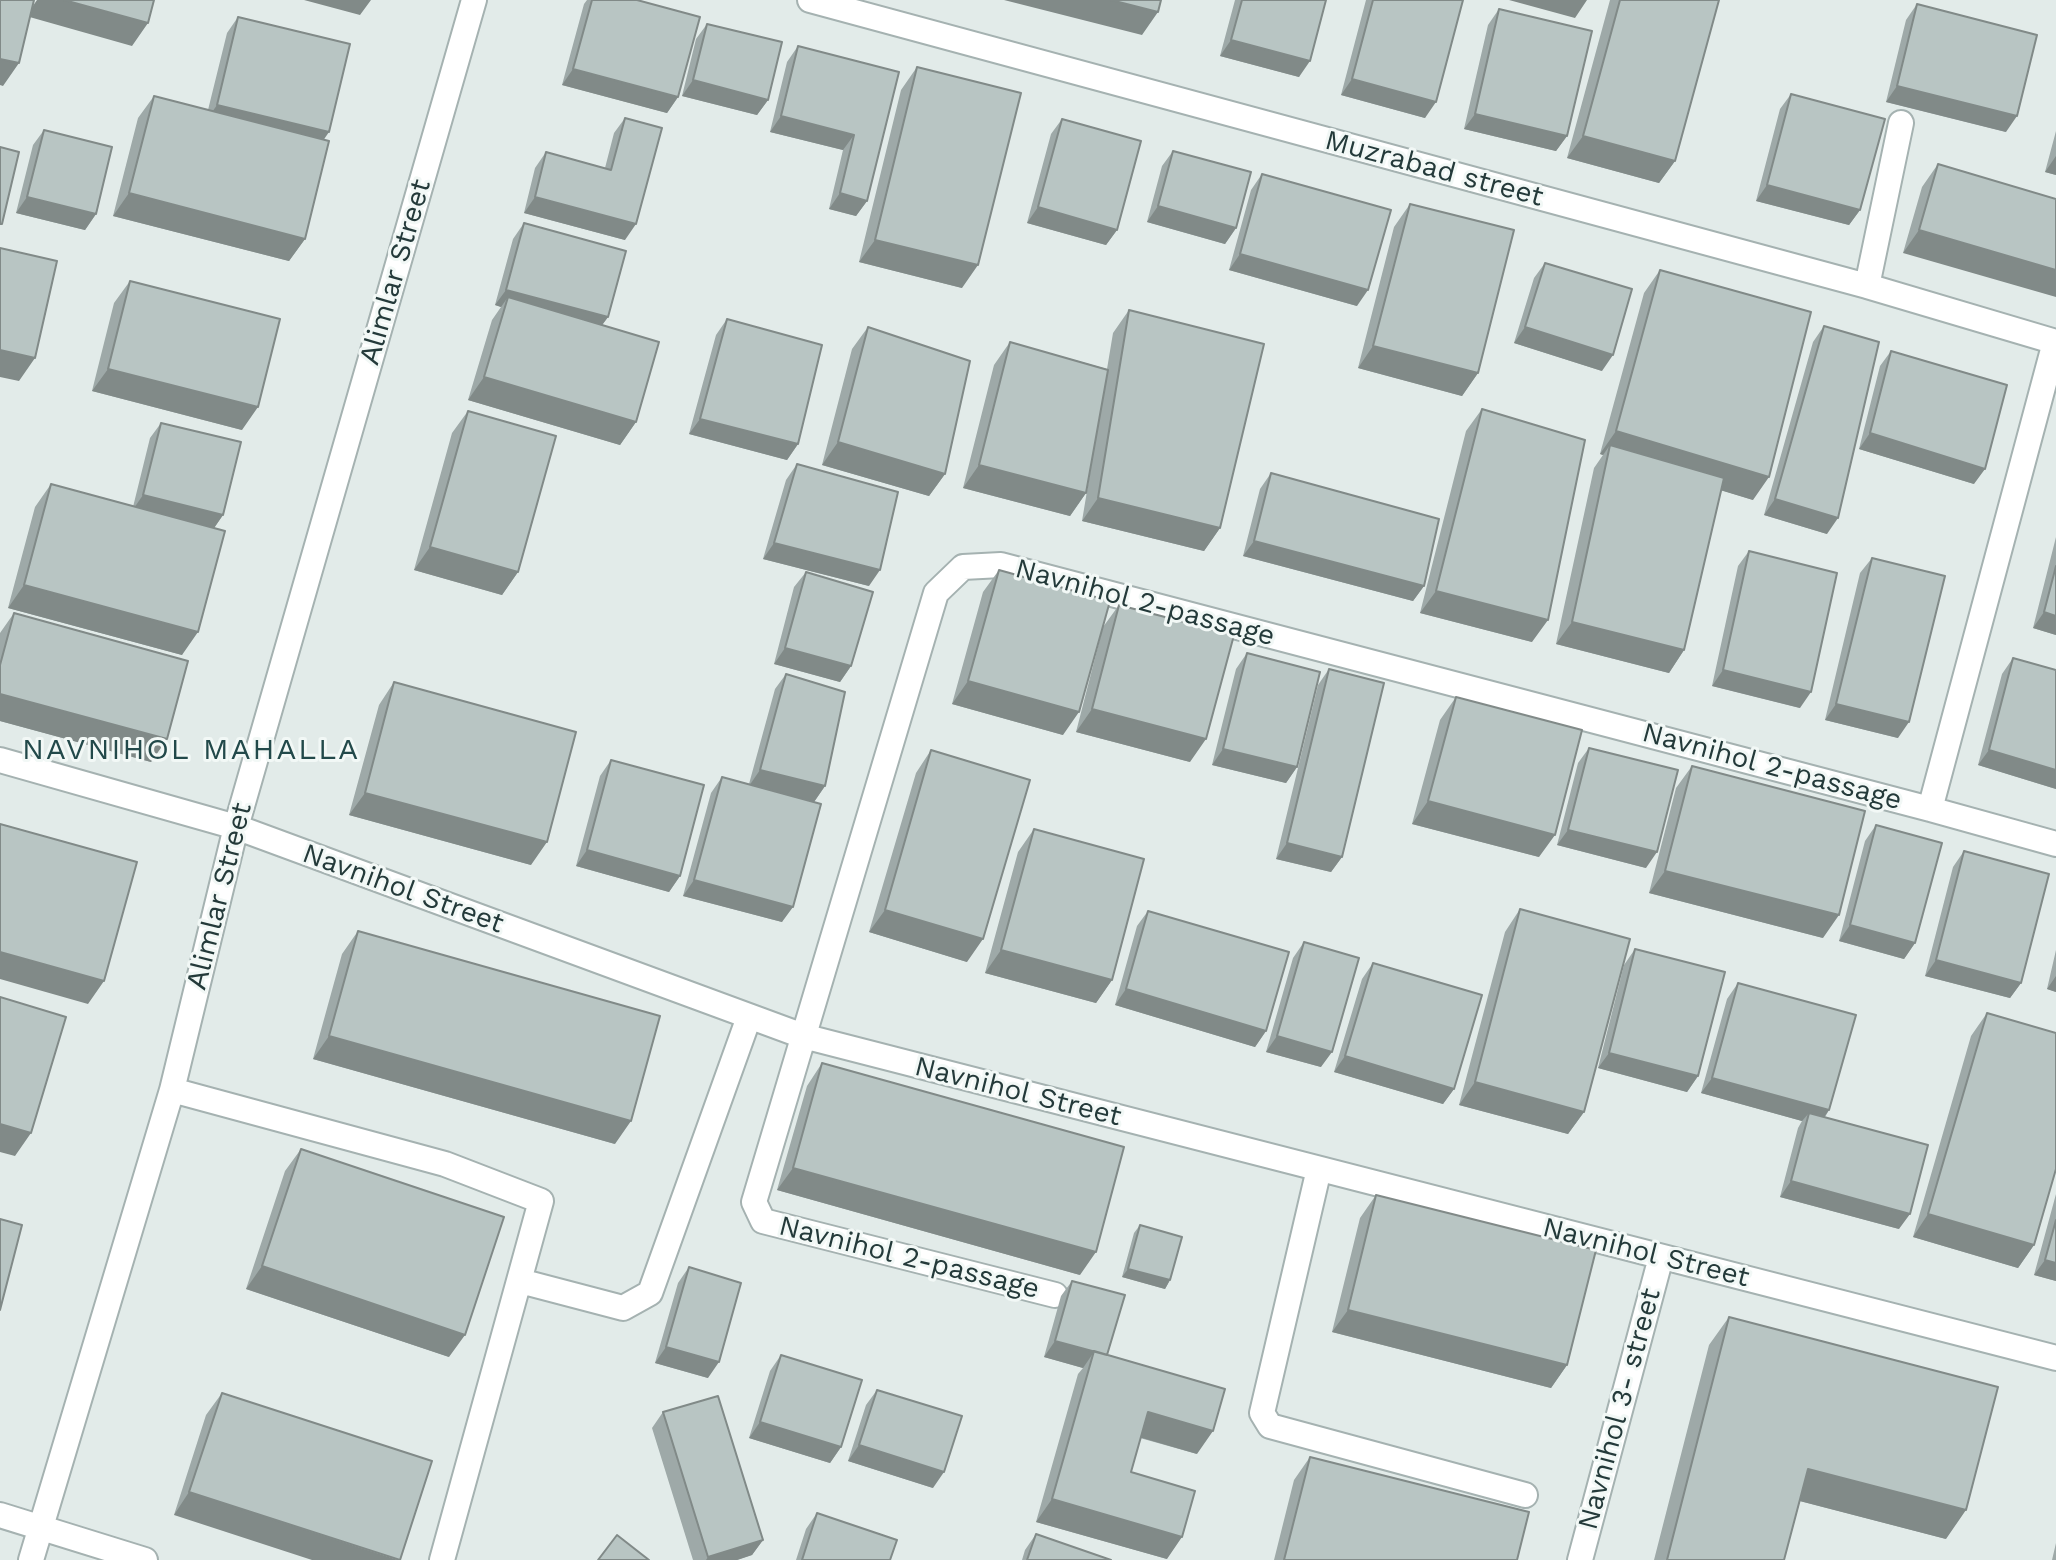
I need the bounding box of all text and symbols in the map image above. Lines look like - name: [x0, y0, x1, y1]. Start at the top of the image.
- street label: Muzrabad street: [1321, 124, 1547, 214]
- street label: Аlimlar Street: [354, 176, 438, 368]
- street label: Navnihol 2-passage: [1012, 552, 1278, 654]
- street label: Navnihol 2-passage: [1639, 716, 1905, 818]
- district label: NAVNIHOL MAHALLA: [22, 732, 360, 768]
- street label: Аlimlar Street: [181, 799, 259, 993]
- street label: Navnihol Street: [298, 837, 508, 941]
- street label: Navnihol Street: [911, 1050, 1125, 1134]
- street label: Navnihol 2-passage: [775, 1209, 1043, 1307]
- street label: Navnihol Street: [1539, 1211, 1753, 1295]
- street label: Navnihol 3- street: [1572, 1285, 1668, 1533]

